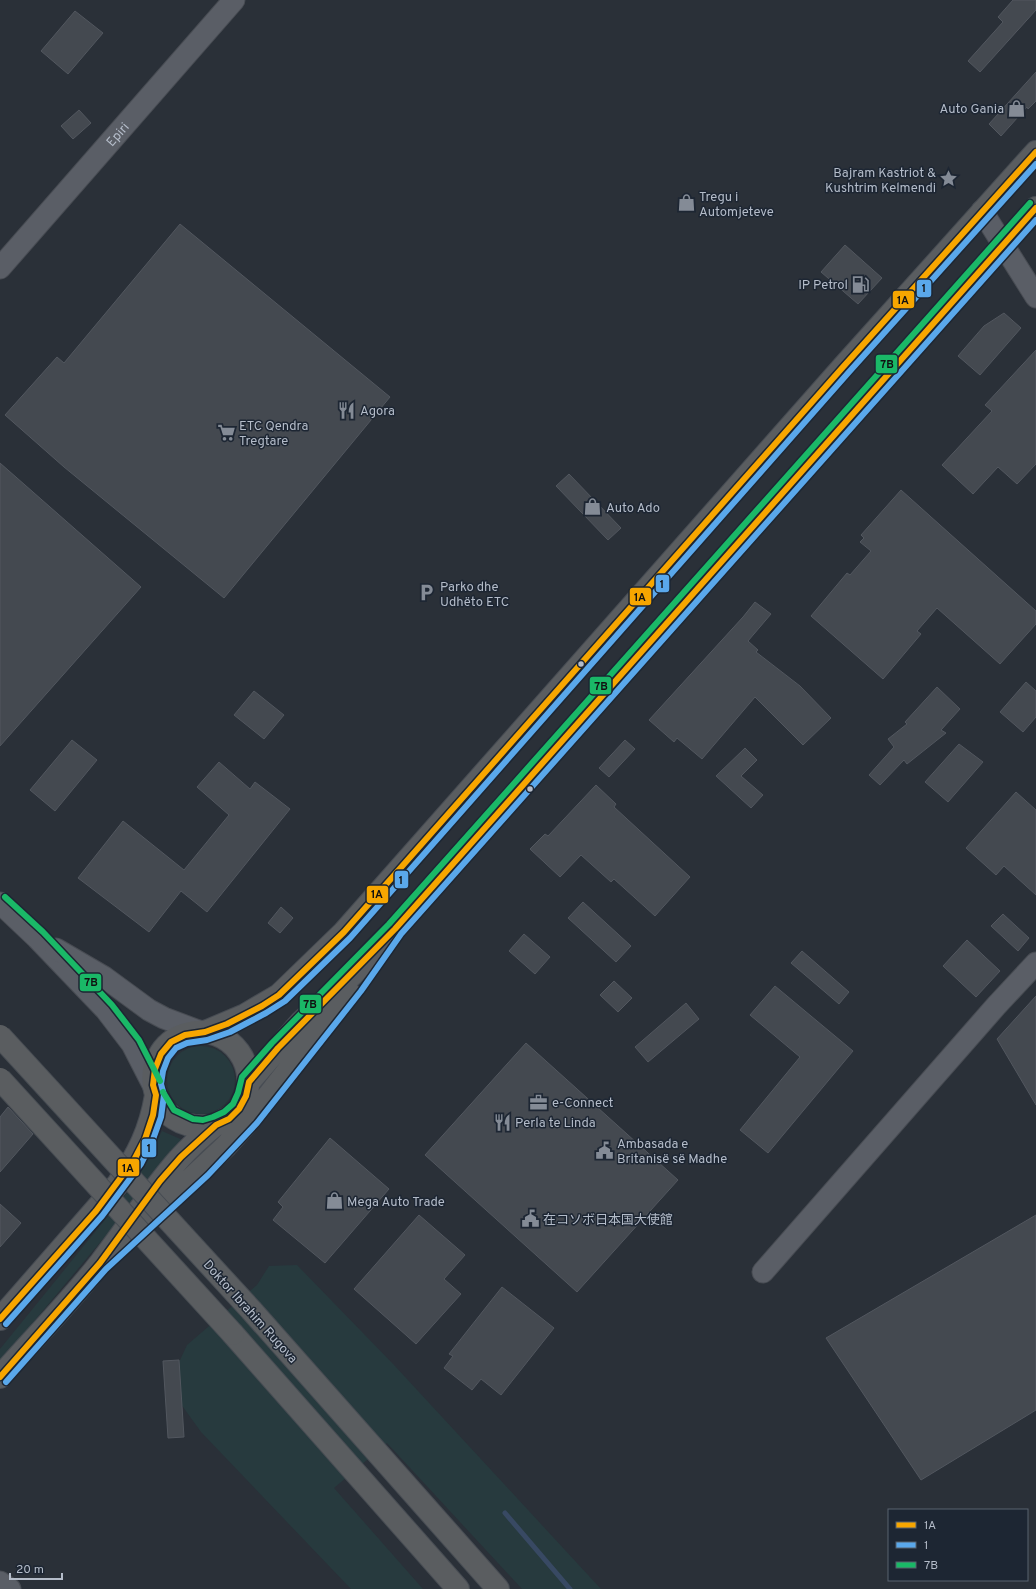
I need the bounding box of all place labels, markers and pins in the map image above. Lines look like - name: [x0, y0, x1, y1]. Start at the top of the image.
- shop icon: Auto Gania: [1007, 98, 1027, 118]
- place label: Auto Gania: [939, 102, 1004, 118]
- place label: Bajram Kastriot & Kushtrim Kelmendi: [825, 166, 936, 197]
- place icon: Bajram Kastriot & Kushtrim Kelmendi: [939, 169, 959, 189]
- place label: Tregu i Automjeteve: [699, 190, 774, 221]
- shop icon: Tregu i Automjeteve: [676, 193, 696, 213]
- fuel station icon: IP Petrol: [851, 274, 871, 294]
- place label: IP Petrol: [798, 278, 848, 294]
- restaurant icon: Agora: [337, 400, 357, 420]
- place label: Agora: [360, 404, 395, 420]
- place label: ETC Qendra Tregtare: [239, 419, 308, 450]
- supermarket icon: ETC Qendra Tregtare: [216, 422, 236, 442]
- shop icon: Auto Ado: [583, 497, 603, 517]
- place label: Auto Ado: [606, 501, 660, 517]
- place label: Parko dhe Udhëto ETC: [440, 580, 509, 611]
- parking icon: Parko dhe Udhëto ETC: [417, 583, 437, 603]
- unlabelled marker: [576, 659, 586, 669]
- unlabelled marker: [525, 784, 535, 794]
- office icon: e-Connect: [529, 1092, 549, 1112]
- place label: e-Connect: [552, 1096, 614, 1112]
- restaurant icon: Perla te Linda: [492, 1112, 512, 1132]
- place label: Perla te Linda: [515, 1116, 596, 1132]
- place label: Ambasada e Britanisë së Madhe: [617, 1137, 727, 1168]
- public building icon: Ambasada e Britanisë së Madhe: [594, 1140, 614, 1160]
- shop icon: Mega Auto Trade: [324, 1191, 344, 1211]
- place label: Mega Auto Trade: [347, 1195, 445, 1211]
- public building icon: 在コソボ日本国大使館: [520, 1209, 540, 1229]
- place label: 在コソボ日本国大使館: [543, 1212, 673, 1229]

